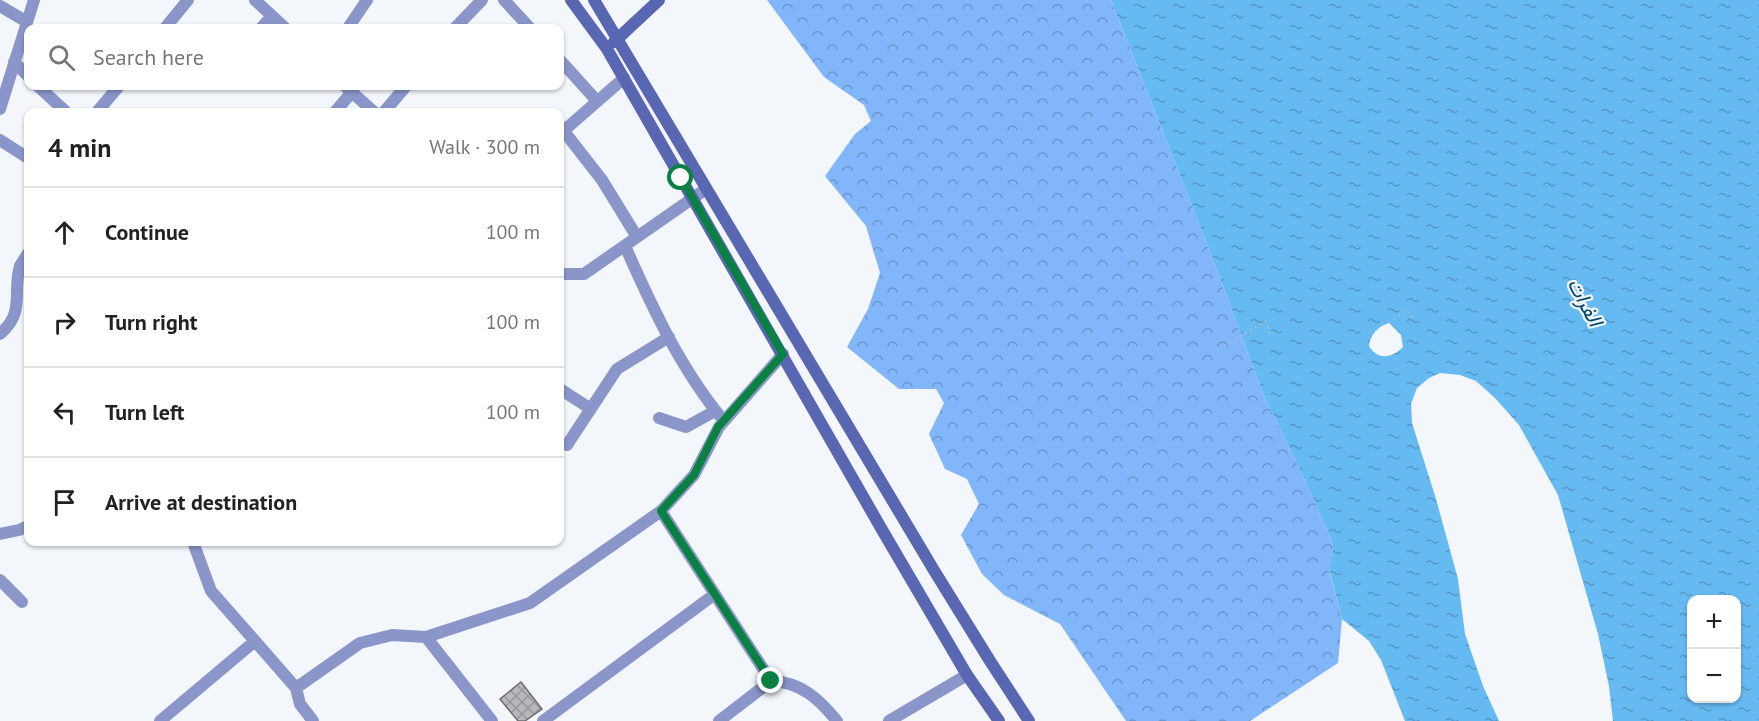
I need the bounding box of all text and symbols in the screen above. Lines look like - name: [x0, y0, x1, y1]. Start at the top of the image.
- search box: [24, 24, 564, 90]
- icon: search: [45, 41, 78, 74]
- text: Search here: [93, 43, 204, 71]
- text: 4 min: [48, 131, 111, 164]
- text: Walk · 300 m: [429, 134, 540, 160]
- route start: [667, 164, 693, 190]
- icon: ahead: [48, 216, 81, 249]
- text: Continue: [105, 218, 189, 246]
- text: 100 m: [486, 219, 540, 245]
- water label: الفرات: [1561, 273, 1610, 333]
- icon: right: [48, 306, 81, 339]
- text: Turn right: [105, 308, 197, 336]
- text: 100 m: [486, 309, 540, 335]
- icon: left: [48, 396, 81, 429]
- text: Turn left: [105, 398, 185, 426]
- text: 100 m: [486, 399, 540, 425]
- icon: arrive: [48, 486, 81, 519]
- text: Arrive at destination: [105, 488, 297, 516]
- map controls: [1687, 595, 1741, 703]
- button: +: [1687, 595, 1741, 649]
- button: −: [1687, 649, 1741, 703]
- route end: [757, 667, 783, 693]

